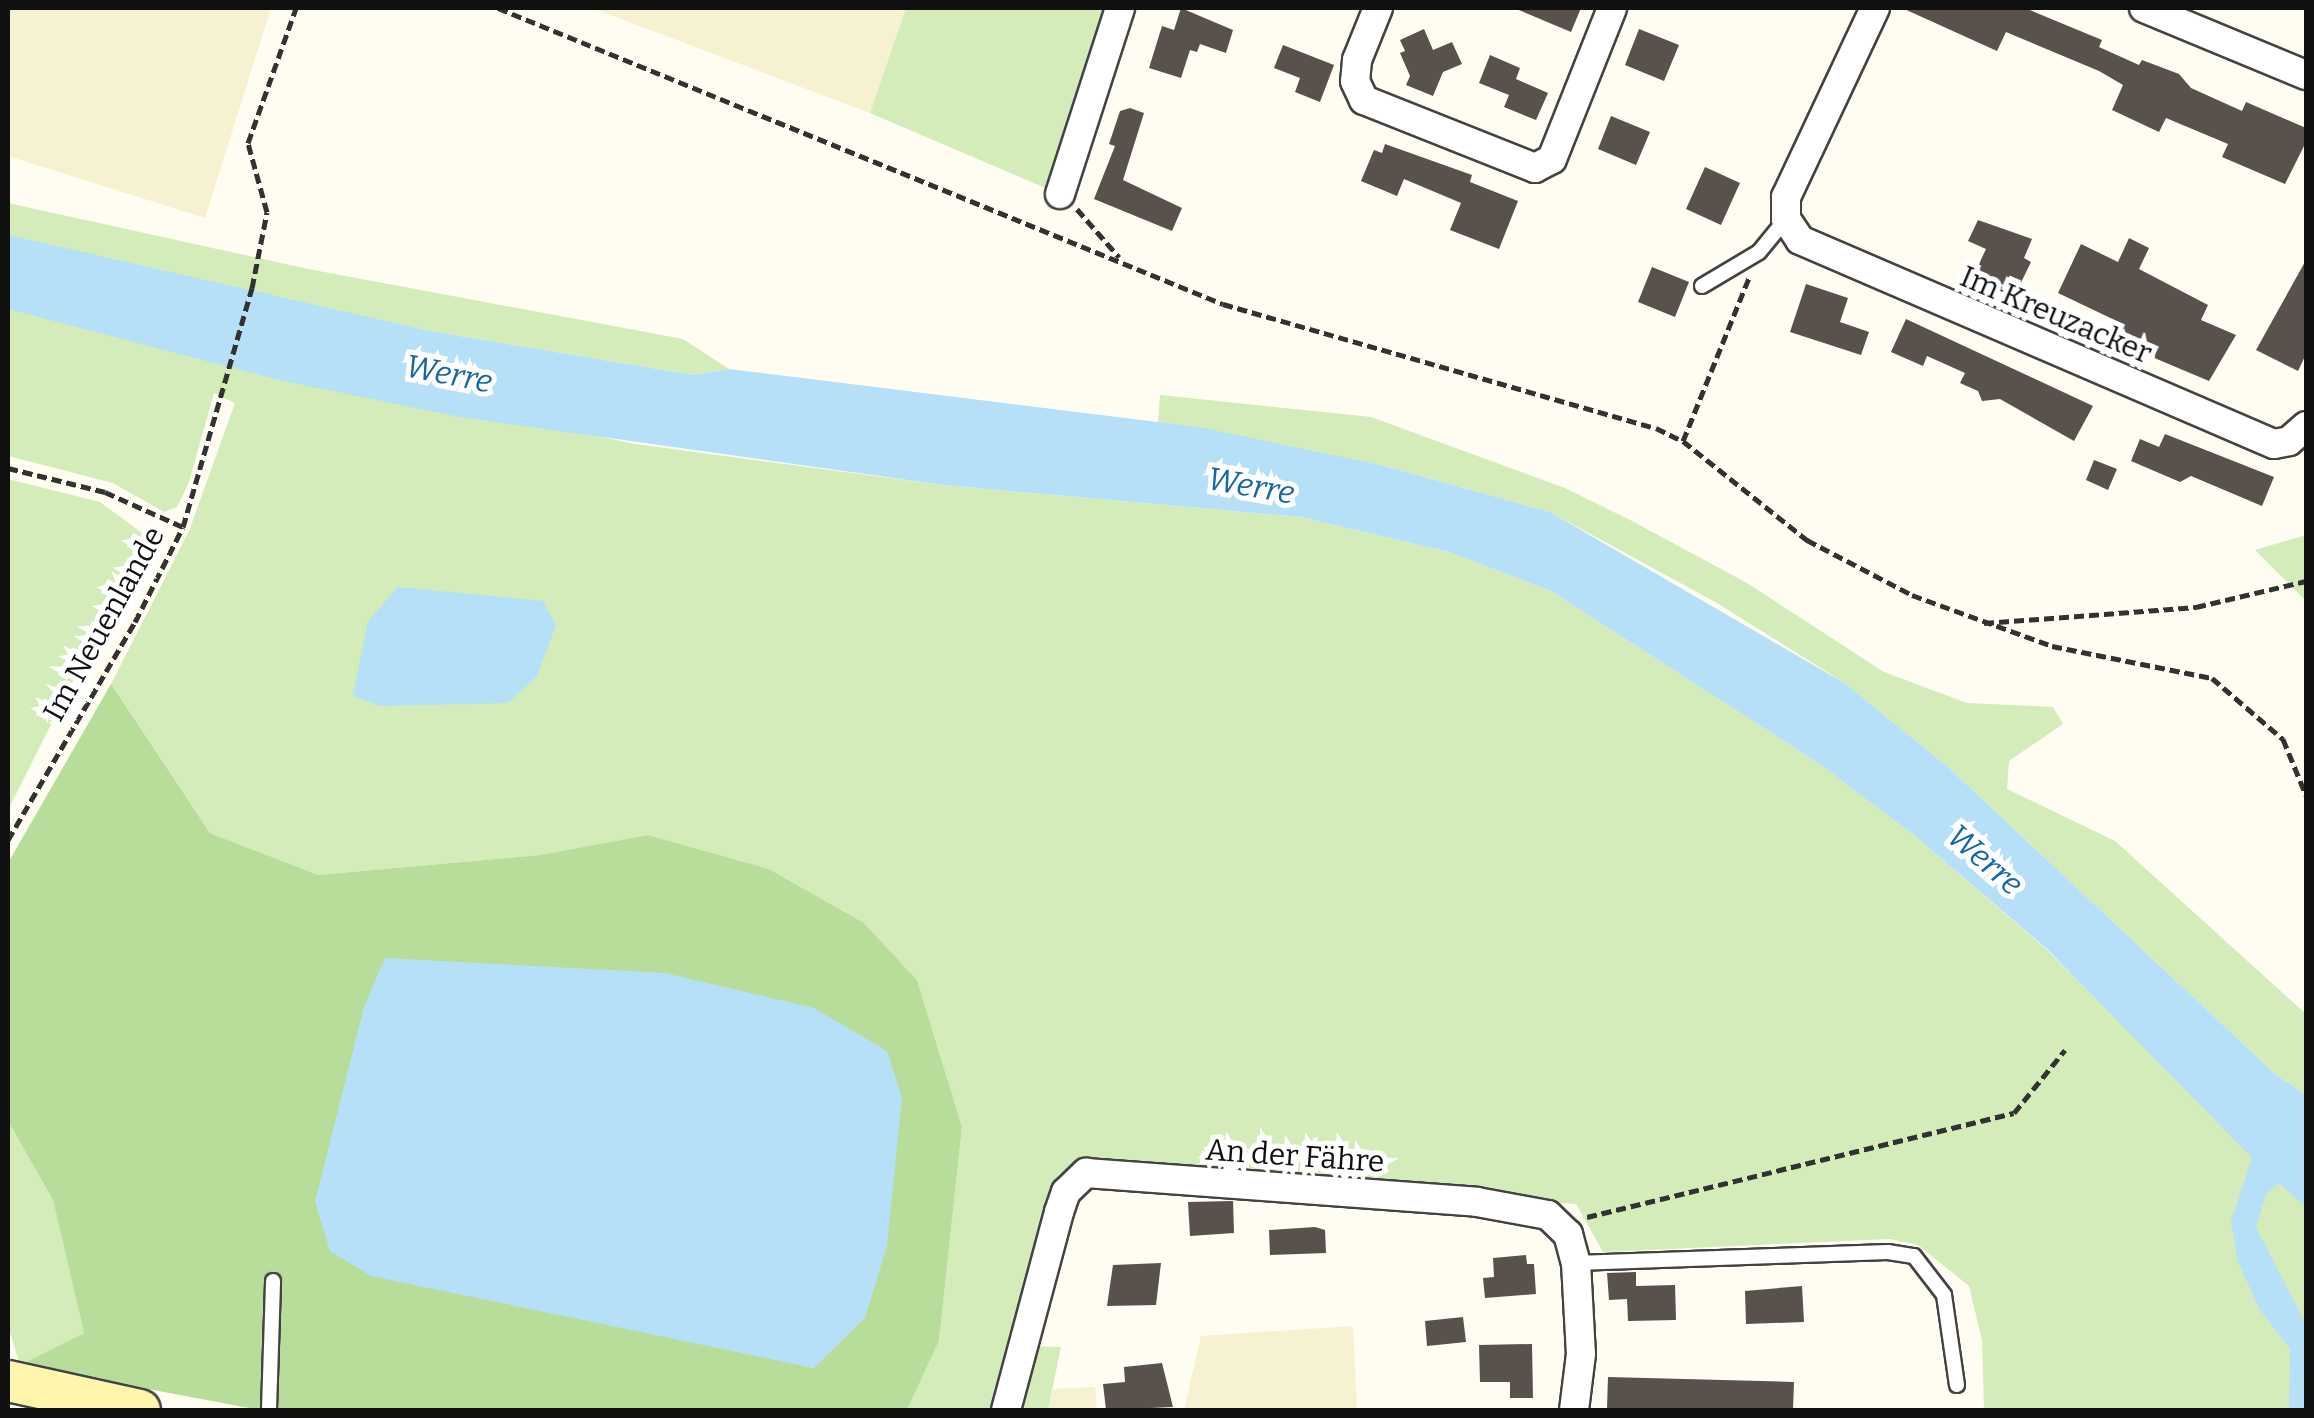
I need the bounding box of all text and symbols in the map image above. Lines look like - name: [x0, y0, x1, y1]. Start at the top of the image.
- street label: Im Kreuzacker: [1955, 258, 2157, 372]
- water label: Werre: [402, 347, 496, 401]
- water label: Werre: [1205, 459, 1297, 513]
- street label: Im Neuenlande: [36, 521, 172, 727]
- water label: Werre: [1939, 817, 2031, 903]
- street label: An der Fähre: [1204, 1132, 1386, 1180]

